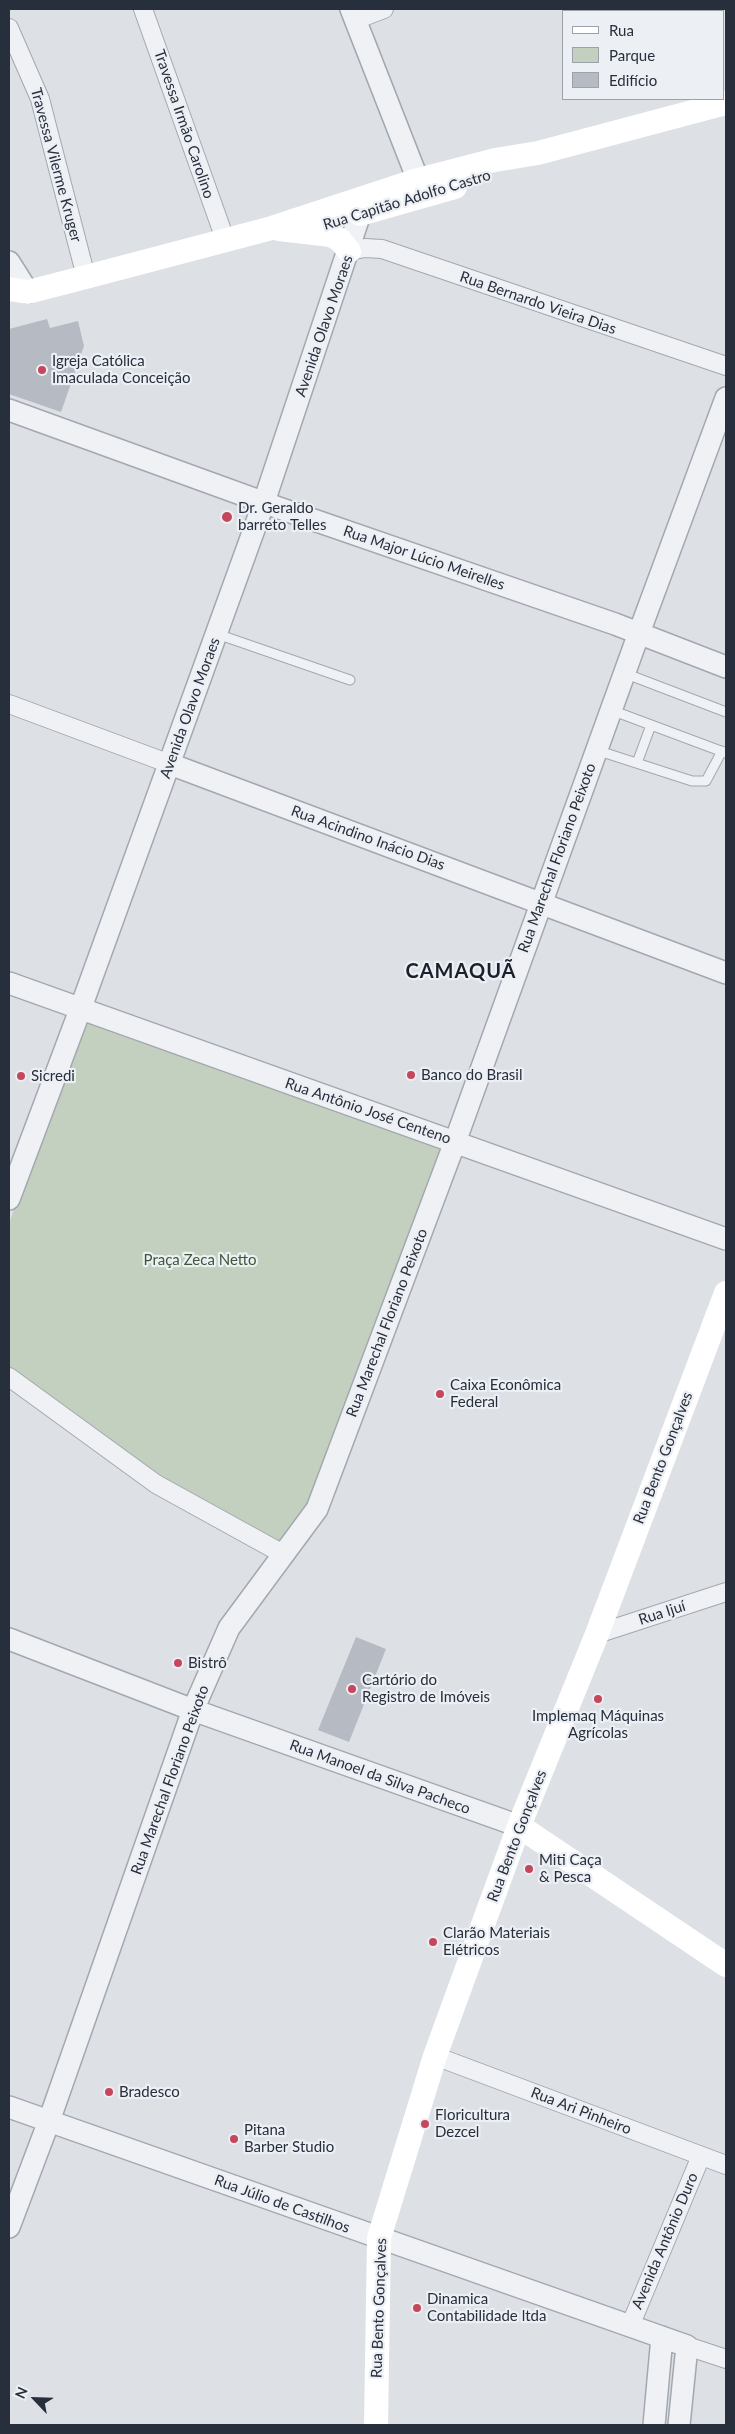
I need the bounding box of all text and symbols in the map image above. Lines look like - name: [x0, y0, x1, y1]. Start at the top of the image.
- legend: [562, 10, 725, 100]
- text: Rua: [609, 21, 634, 39]
- text: Parque: [609, 46, 655, 64]
- street label: Travessa Irmão Carolino: [150, 47, 218, 201]
- text: Edifício: [609, 71, 657, 89]
- street label: Travessa Vilerme Kruger: [27, 86, 85, 244]
- street label: Rua Capitão Adolfo Castro: [321, 166, 493, 234]
- street label: Avenida Olavo Moraes: [291, 253, 357, 399]
- street label: Rua Bernardo Vieira Dias: [457, 268, 619, 338]
- place label: Igreja Católica Imaculada Conceição: [52, 352, 191, 387]
- marker: Igreja Católica Imaculada Conceição: [36, 364, 48, 376]
- place label: Dr. Geraldo barreto Telles: [238, 499, 326, 534]
- marker: Dr. Geraldo barreto Telles: [220, 510, 234, 524]
- street label: Rua Major Lúcio Meirelles: [341, 522, 507, 594]
- street label: Avenida Olavo Moraes: [156, 635, 224, 781]
- street label: Rua Marechal Floriano Peixoto: [514, 761, 600, 955]
- street label: Rua Acindino Inácio Dias: [289, 802, 447, 874]
- district label: CAMAQUÃ: [405, 960, 517, 984]
- place label: Banco do Brasil: [421, 1066, 522, 1084]
- place label: Sicredi: [31, 1067, 75, 1085]
- marker: Banco do Brasil: [405, 1069, 417, 1081]
- marker: Sicredi: [15, 1070, 27, 1082]
- street label: Rua Antônio José Centeno: [283, 1074, 453, 1148]
- street label: Rua Marechal Floriano Peixoto: [343, 1226, 431, 1420]
- park label: Praça Zeca Netto: [144, 1251, 256, 1269]
- place label: Caixa Econômica Federal: [450, 1376, 561, 1411]
- marker: Caixa Econômica Federal: [434, 1388, 446, 1400]
- street label: Rua Bento Gonçalves: [630, 1389, 696, 1527]
- street label: Rua Ijuí: [636, 1597, 688, 1629]
- place label: Bistrô: [188, 1654, 227, 1672]
- marker: Bistrô: [172, 1657, 184, 1669]
- place label: Cartório do Registro de Imóveis: [362, 1671, 490, 1706]
- street label: Rua Marechal Floriano Peixoto: [127, 1683, 213, 1877]
- marker: Cartório do Registro de Imóveis: [346, 1683, 358, 1695]
- marker: Implemaq Máquinas Agrícolas: [592, 1693, 604, 1705]
- place label: Implemaq Máquinas Agrícolas: [532, 1707, 664, 1742]
- street label: Rua Manoel da Silva Pacheco: [287, 1736, 473, 1818]
- street label: Rua Bento Gonçalves: [484, 1767, 550, 1905]
- place label: Miti Caça & Pesca: [539, 1851, 602, 1886]
- marker: Miti Caça & Pesca: [523, 1863, 535, 1875]
- place label: Clarão Materiais Elétricos: [443, 1924, 550, 1959]
- marker: Clarão Materiais Elétricos: [427, 1936, 439, 1948]
- place label: Bradesco: [119, 2083, 180, 2101]
- street label: Rua Ari Pinheiro: [528, 2084, 634, 2138]
- marker: Bradesco: [103, 2086, 115, 2098]
- place label: Floricultura Dezcel: [435, 2106, 510, 2141]
- marker: Floricultura Dezcel: [419, 2118, 431, 2130]
- place label: Pitana Barber Studio: [244, 2121, 334, 2156]
- marker: Pitana Barber Studio: [228, 2133, 240, 2145]
- street label: Avenida Antônio Duro: [628, 2170, 702, 2312]
- street label: Rua Júlio de Castilhos: [212, 2171, 352, 2237]
- street label: Rua Bento Gonçalves: [368, 2238, 390, 2378]
- place label: Dinamica Contabilidade ltda: [427, 2290, 546, 2325]
- marker: Dinamica Contabilidade ltda: [411, 2302, 423, 2314]
- north arrow: [10, 2374, 60, 2424]
- text: N: [11, 2384, 31, 2401]

